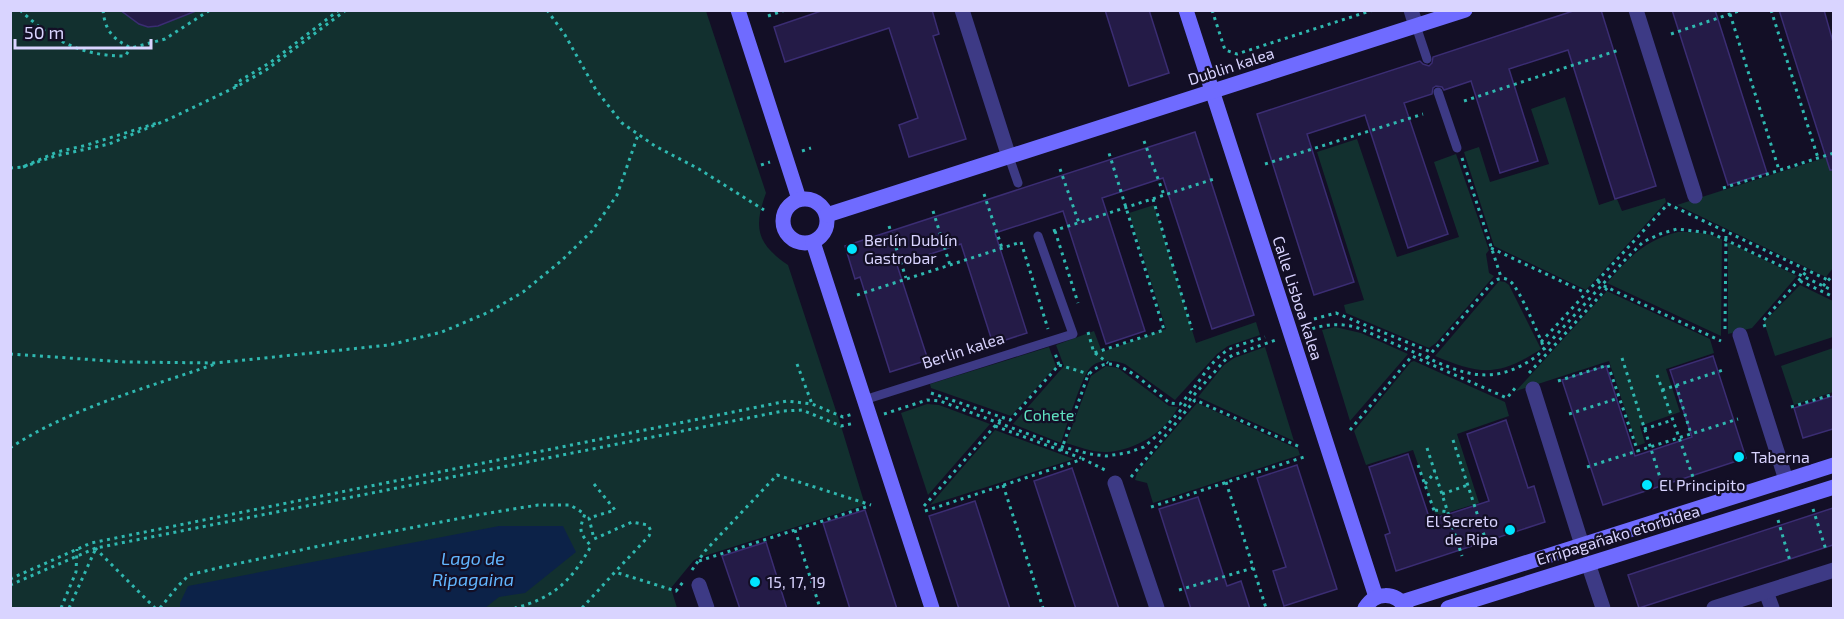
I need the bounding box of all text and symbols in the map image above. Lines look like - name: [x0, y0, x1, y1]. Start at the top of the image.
- scale bar: [15, 12, 152, 50]
- text: 50 m: [24, 21, 64, 43]
- street label: Dublin kalea: [1185, 43, 1276, 88]
- place label: Berlín Dublín Gastrobar: [864, 230, 957, 267]
- street label: Calle Lisboa kalea: [1269, 233, 1328, 362]
- marker: Berlín Dublín Gastrobar: [845, 242, 859, 256]
- street label: Berlin kalea: [919, 327, 1006, 372]
- park label: Cohete: [1024, 405, 1074, 424]
- place label: Taberna: [1751, 447, 1810, 466]
- marker: Taberna: [1732, 450, 1746, 464]
- place label: El Principito: [1659, 475, 1745, 494]
- marker: El Principito: [1640, 478, 1654, 492]
- street label: Erripagañako etorbidea: [1534, 501, 1702, 568]
- place label: El Secreto de Ripa: [1426, 511, 1498, 548]
- marker: El Secreto de Ripa: [1503, 523, 1517, 537]
- water label: Lago de Ripagaina: [432, 547, 514, 590]
- place label: 15, 17, 19: [767, 572, 826, 591]
- marker: 15, 17, 19: [748, 575, 762, 589]

